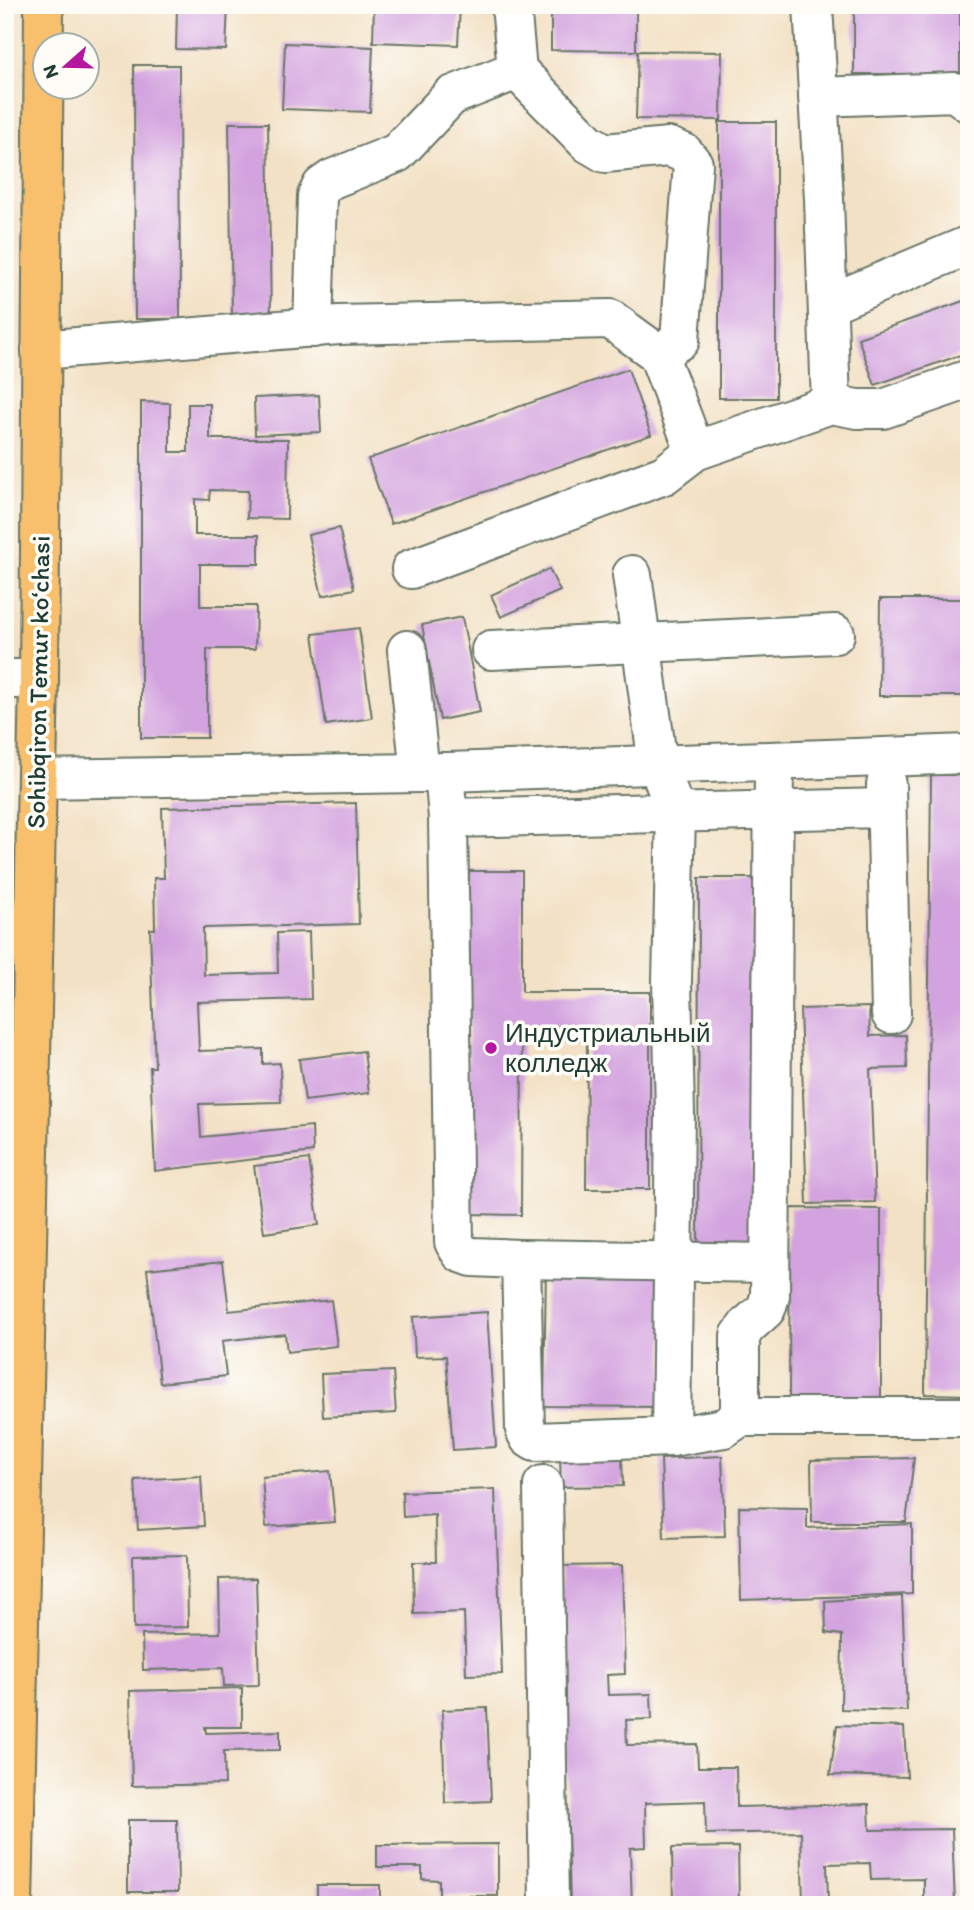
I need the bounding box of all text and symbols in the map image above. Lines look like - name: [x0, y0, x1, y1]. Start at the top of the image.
- north arrow: [32, 32, 102, 102]
- text: N: [37, 62, 63, 82]
- street label: Sohibqiron Temur koʻchasi: [19, 535, 57, 829]
- place label: Индустриальный колледж: [505, 1017, 711, 1079]
- marker: Индустриальный колледж: [483, 1040, 499, 1056]

